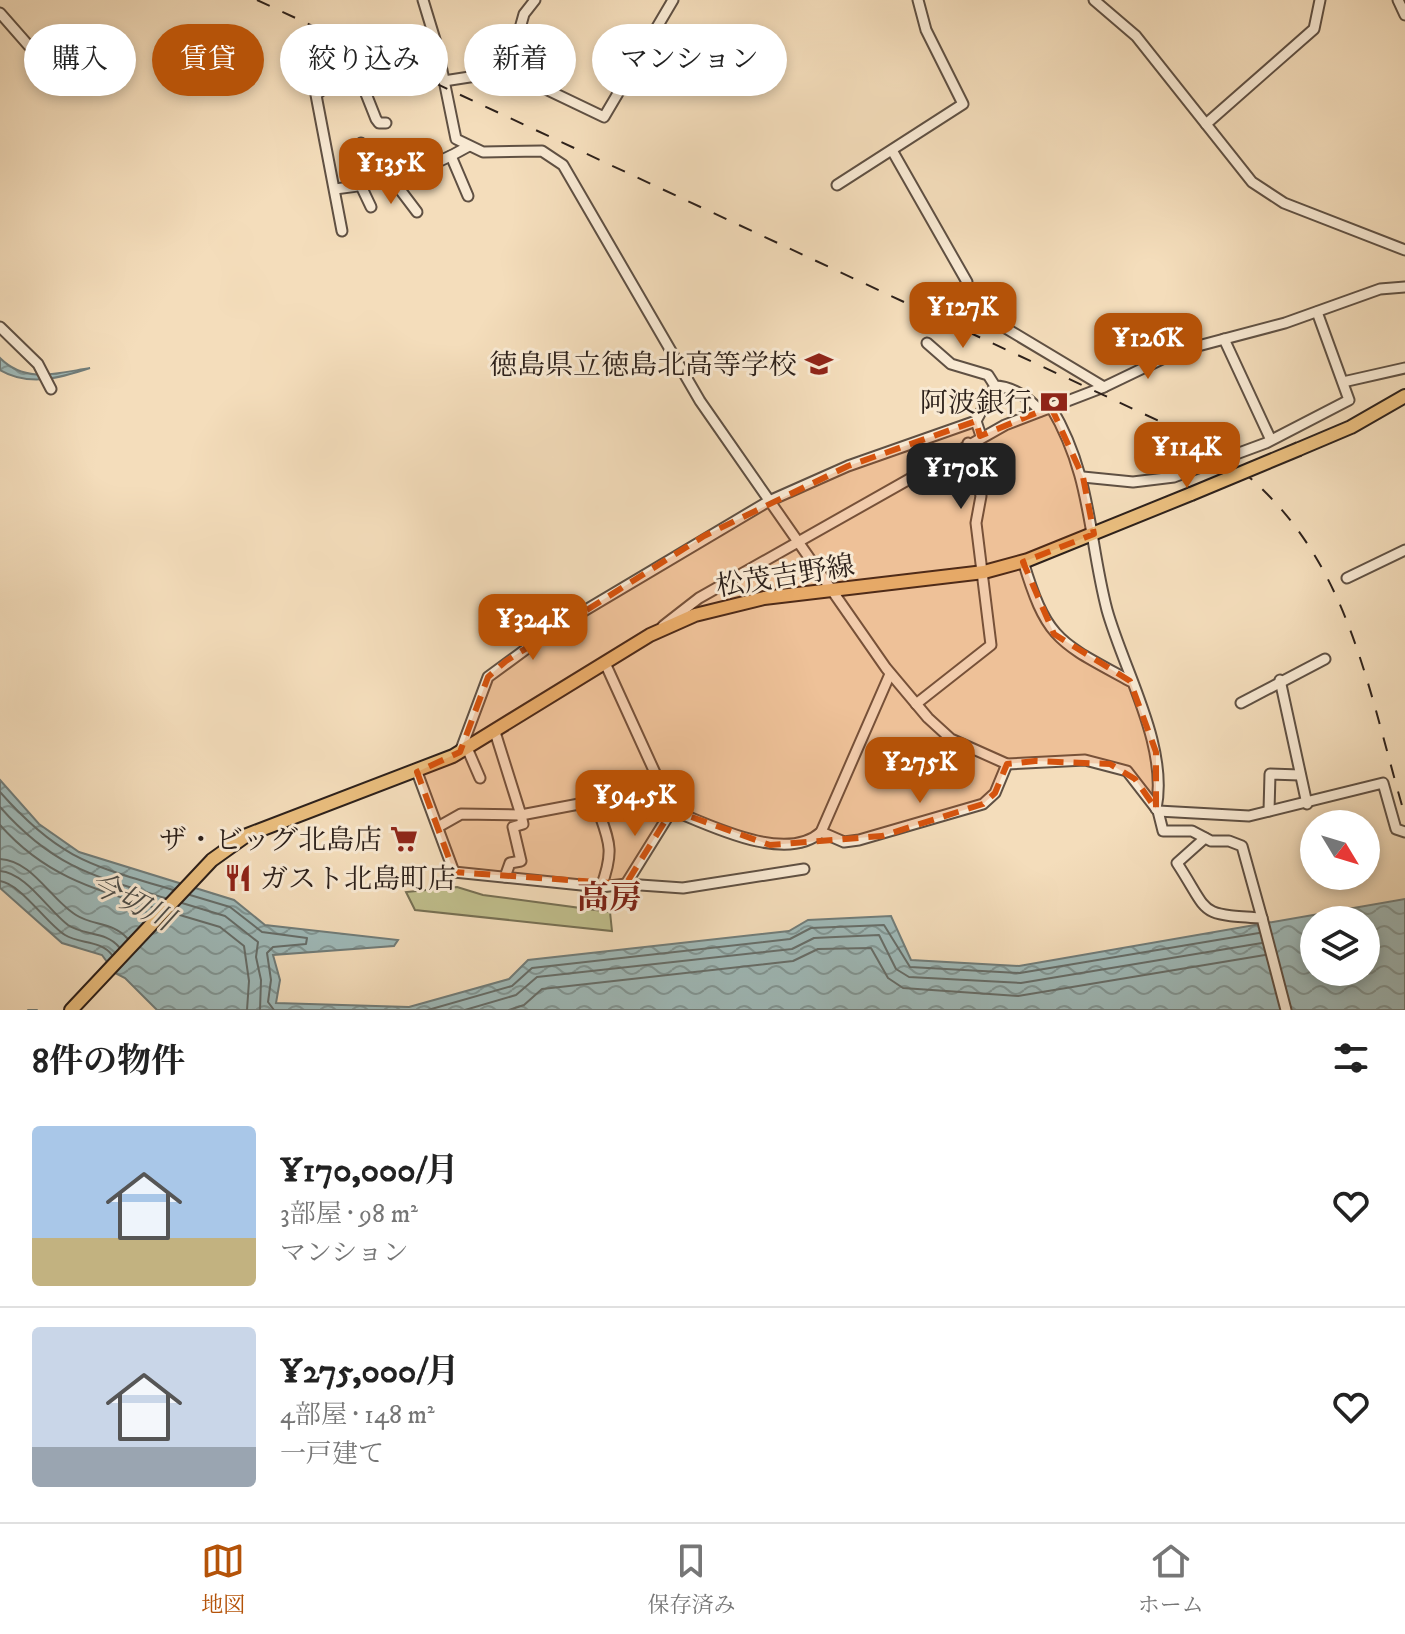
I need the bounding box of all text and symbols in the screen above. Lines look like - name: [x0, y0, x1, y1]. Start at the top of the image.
- chip: 購入: [24, 24, 136, 96]
- chip: 賃貸: [152, 24, 264, 96]
- chip: 絞り込み: [280, 24, 448, 96]
- chip: 新着: [464, 24, 576, 96]
- chip: マンション: [592, 24, 787, 96]
- pin: ¥135K: [335, 138, 447, 206]
- text: ¥135K: [357, 147, 425, 180]
- pin: ¥127K: [907, 282, 1019, 350]
- text: ¥127K: [927, 291, 999, 324]
- pin: ¥126K: [1092, 313, 1204, 381]
- text: ¥126K: [1112, 322, 1184, 355]
- place label: 徳島県立徳島北高等学校: [489, 348, 797, 383]
- school or university icon: 徳島県立徳島北高等学校: [804, 349, 834, 379]
- place label: 阿波銀行: [920, 386, 1032, 421]
- bank icon: 阿波銀行: [1039, 387, 1069, 417]
- pin: ¥114K: [1131, 422, 1243, 490]
- text: ¥114K: [1152, 431, 1222, 464]
- pin: ¥170K: [905, 443, 1017, 511]
- text: ¥170K: [925, 452, 997, 485]
- street label: 松茂吉野線: [713, 548, 857, 605]
- pin: ¥324K: [477, 594, 589, 662]
- text: ¥324K: [496, 603, 570, 636]
- pin: ¥275K: [864, 737, 976, 805]
- text: ¥275K: [883, 746, 957, 779]
- pin: ¥94.5K: [570, 770, 700, 838]
- text: ¥94.5K: [593, 779, 677, 812]
- north arrow: [1300, 810, 1380, 890]
- map controls: [1300, 810, 1380, 986]
- place label: ザ・ビッグ北島店: [159, 823, 382, 858]
- supermarket icon: ザ・ビッグ北島店: [389, 824, 419, 854]
- place label: ガスト北島町店: [260, 862, 456, 897]
- restaurant icon: ガスト北島町店: [223, 863, 253, 893]
- water label: 今切川: [83, 865, 182, 941]
- district label: 高房: [577, 879, 641, 919]
- button: layers: [1300, 906, 1380, 986]
- icon: filters: [1329, 1036, 1373, 1080]
- text: 8件の物件: [32, 1041, 185, 1083]
- text: ¥170,000/月: [280, 1150, 459, 1192]
- icon: home: [96, 1158, 192, 1254]
- icon: heart: [1329, 1184, 1373, 1228]
- text: 3部屋 · 98 m²: [280, 1198, 418, 1231]
- text: マンション: [280, 1237, 409, 1270]
- text: ¥275,000/月: [280, 1351, 460, 1393]
- icon: home: [96, 1359, 192, 1455]
- icon: heart: [1329, 1385, 1373, 1429]
- text: 4部屋 · 148 m²: [280, 1399, 435, 1432]
- text: 一戸建て: [280, 1438, 384, 1471]
- tab: 地図: [201, 1539, 245, 1619]
- tab: 保存済み: [647, 1539, 736, 1619]
- tab: ホーム: [1138, 1539, 1204, 1619]

